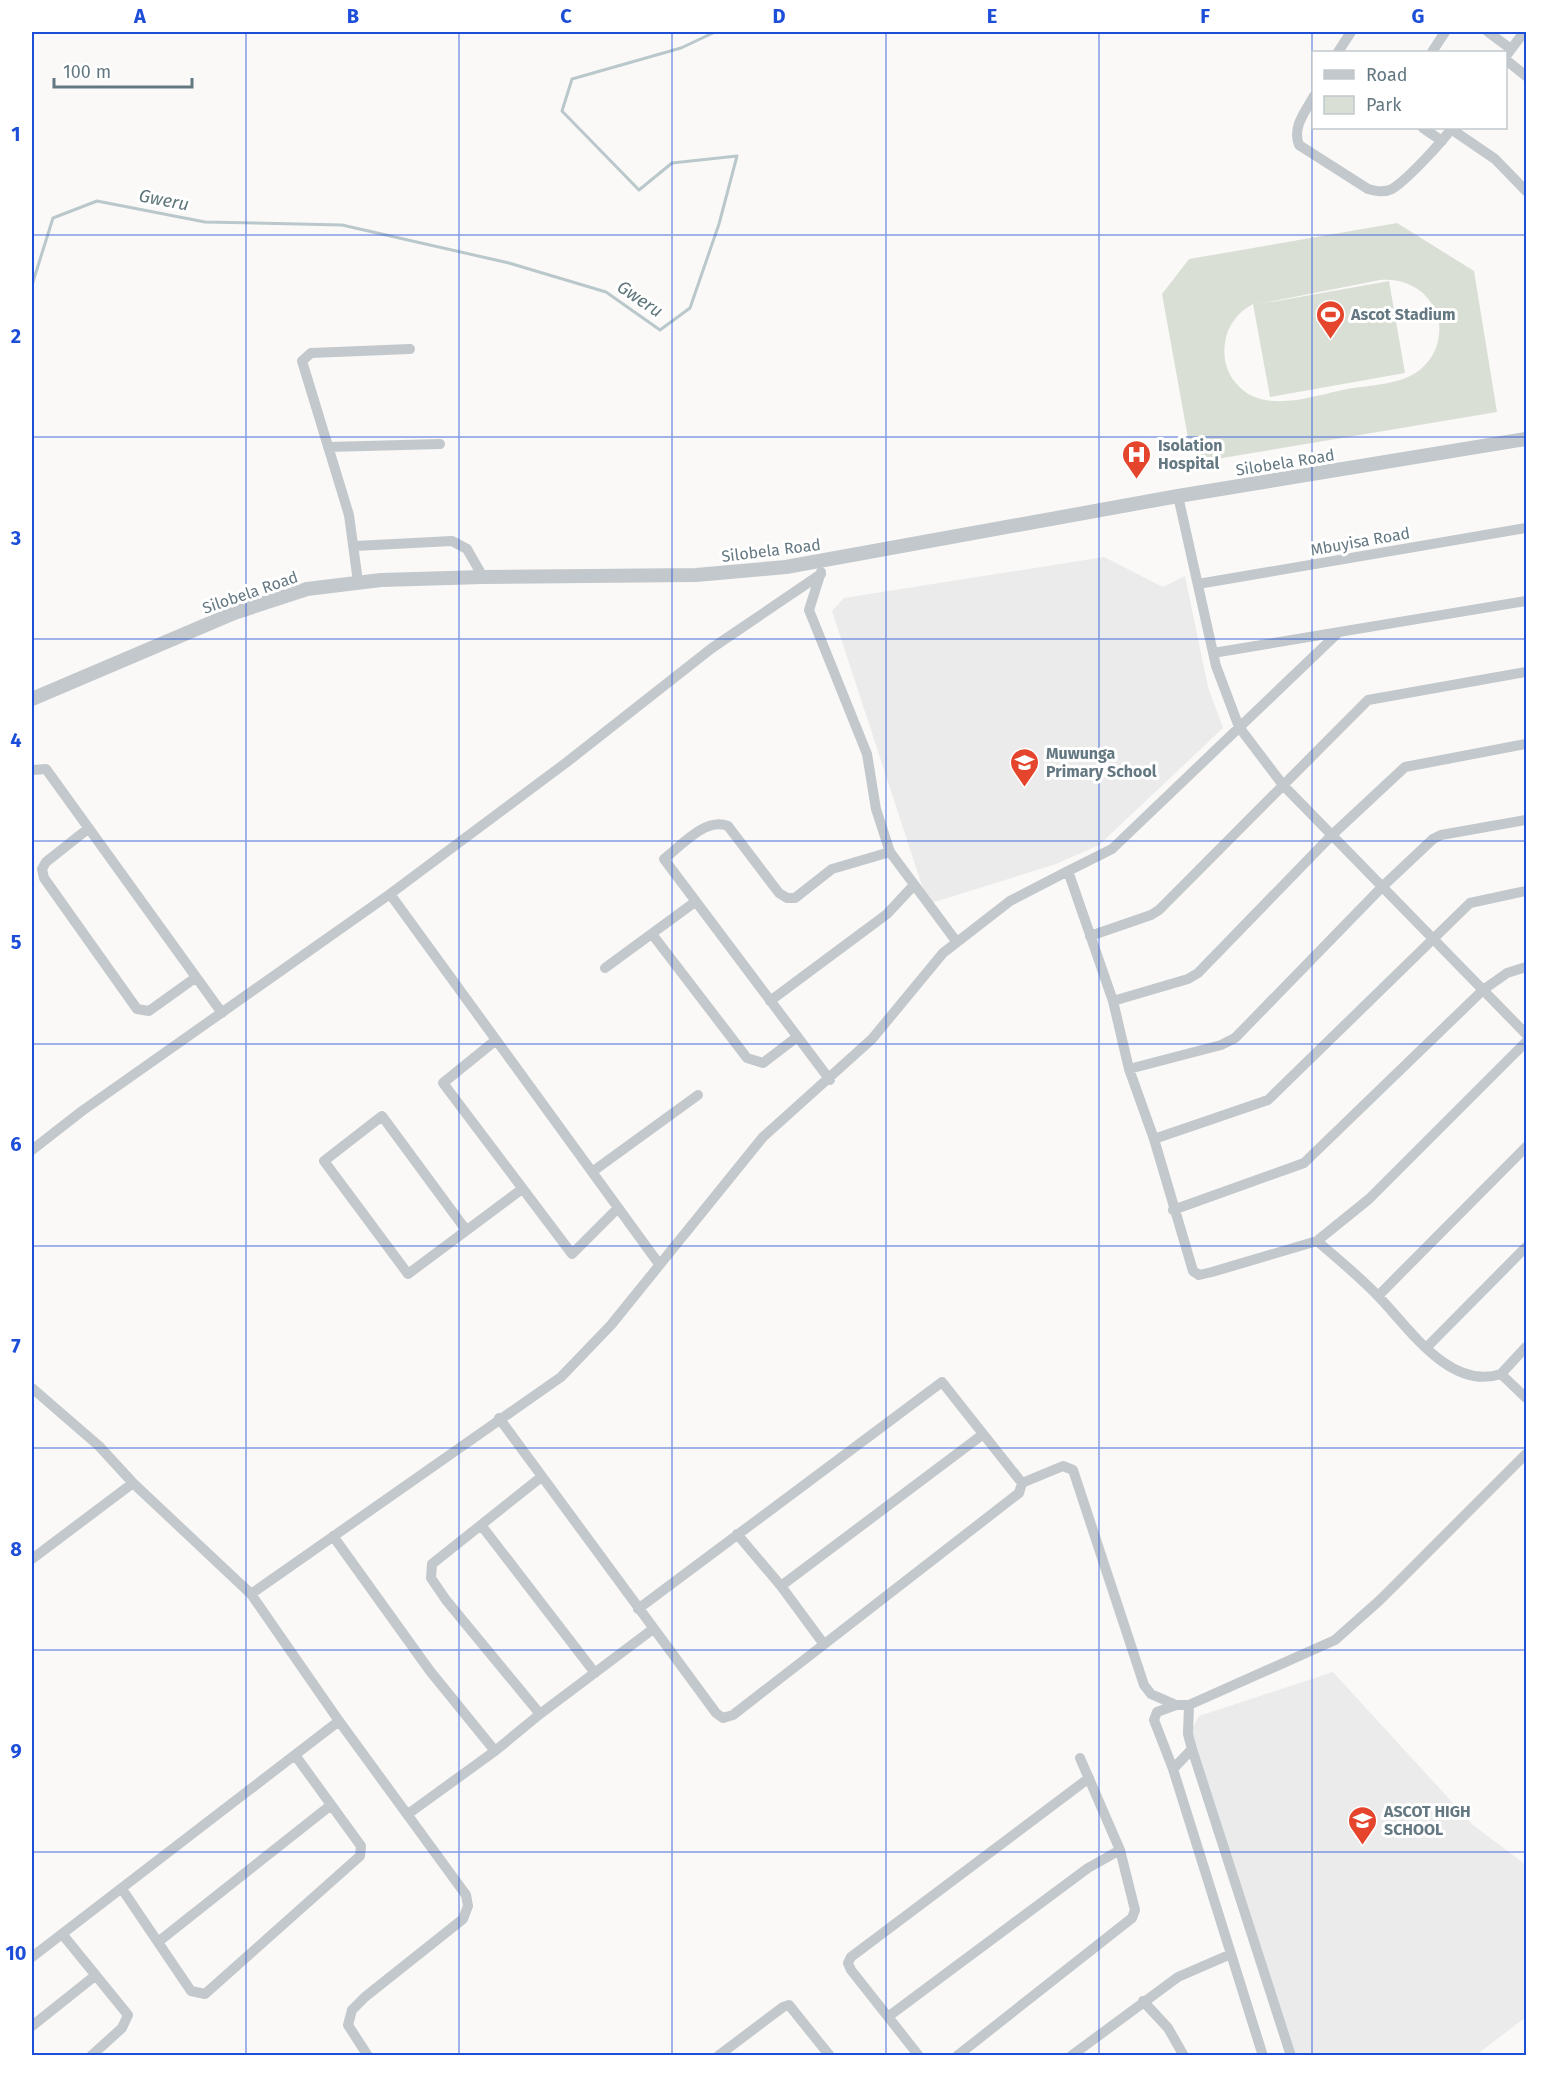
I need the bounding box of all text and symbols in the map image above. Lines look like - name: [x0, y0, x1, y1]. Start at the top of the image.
- text: A: [133, 4, 147, 28]
- text: B: [347, 4, 359, 28]
- text: C: [560, 4, 572, 28]
- text: D: [772, 4, 786, 28]
- text: E: [987, 4, 997, 28]
- text: F: [1200, 4, 1210, 28]
- text: G: [1412, 4, 1424, 28]
- scale bar: [54, 51, 192, 89]
- legend: [1312, 51, 1507, 129]
- text: 100 m: [63, 61, 111, 83]
- text: Road: [1366, 64, 1408, 86]
- text: Park: [1366, 94, 1402, 116]
- text: 1: [11, 122, 21, 146]
- water label: Gweru: [137, 184, 191, 216]
- water label: Gweru: [613, 276, 667, 322]
- sports icon: Ascot Stadium: [1314, 298, 1346, 340]
- place label: Ascot Stadium: [1350, 305, 1456, 324]
- text: 2: [11, 324, 21, 348]
- place label: Isolation Hospital: [1158, 436, 1222, 473]
- hospital icon: Isolation Hospital: [1121, 438, 1153, 480]
- street label: Silobela Road: [1234, 445, 1336, 480]
- street label: Mbuyisa Road: [1309, 523, 1411, 560]
- text: 3: [10, 526, 21, 550]
- street label: Silobela Road: [720, 535, 822, 566]
- street label: Silobela Road: [200, 567, 300, 618]
- text: 4: [10, 728, 22, 752]
- place label: Muwunga Primary School: [1046, 744, 1157, 781]
- school or university icon: Muwunga Primary School: [1009, 746, 1041, 788]
- text: 5: [11, 930, 22, 954]
- text: 6: [10, 1132, 22, 1156]
- text: 7: [11, 1334, 21, 1358]
- text: 8: [10, 1537, 22, 1561]
- text: 9: [10, 1739, 22, 1763]
- place label: ASCOT HIGH SCHOOL: [1383, 1802, 1471, 1839]
- school or university icon: ASCOT HIGH SCHOOL: [1347, 1804, 1379, 1846]
- text: 10: [6, 1941, 26, 1965]

